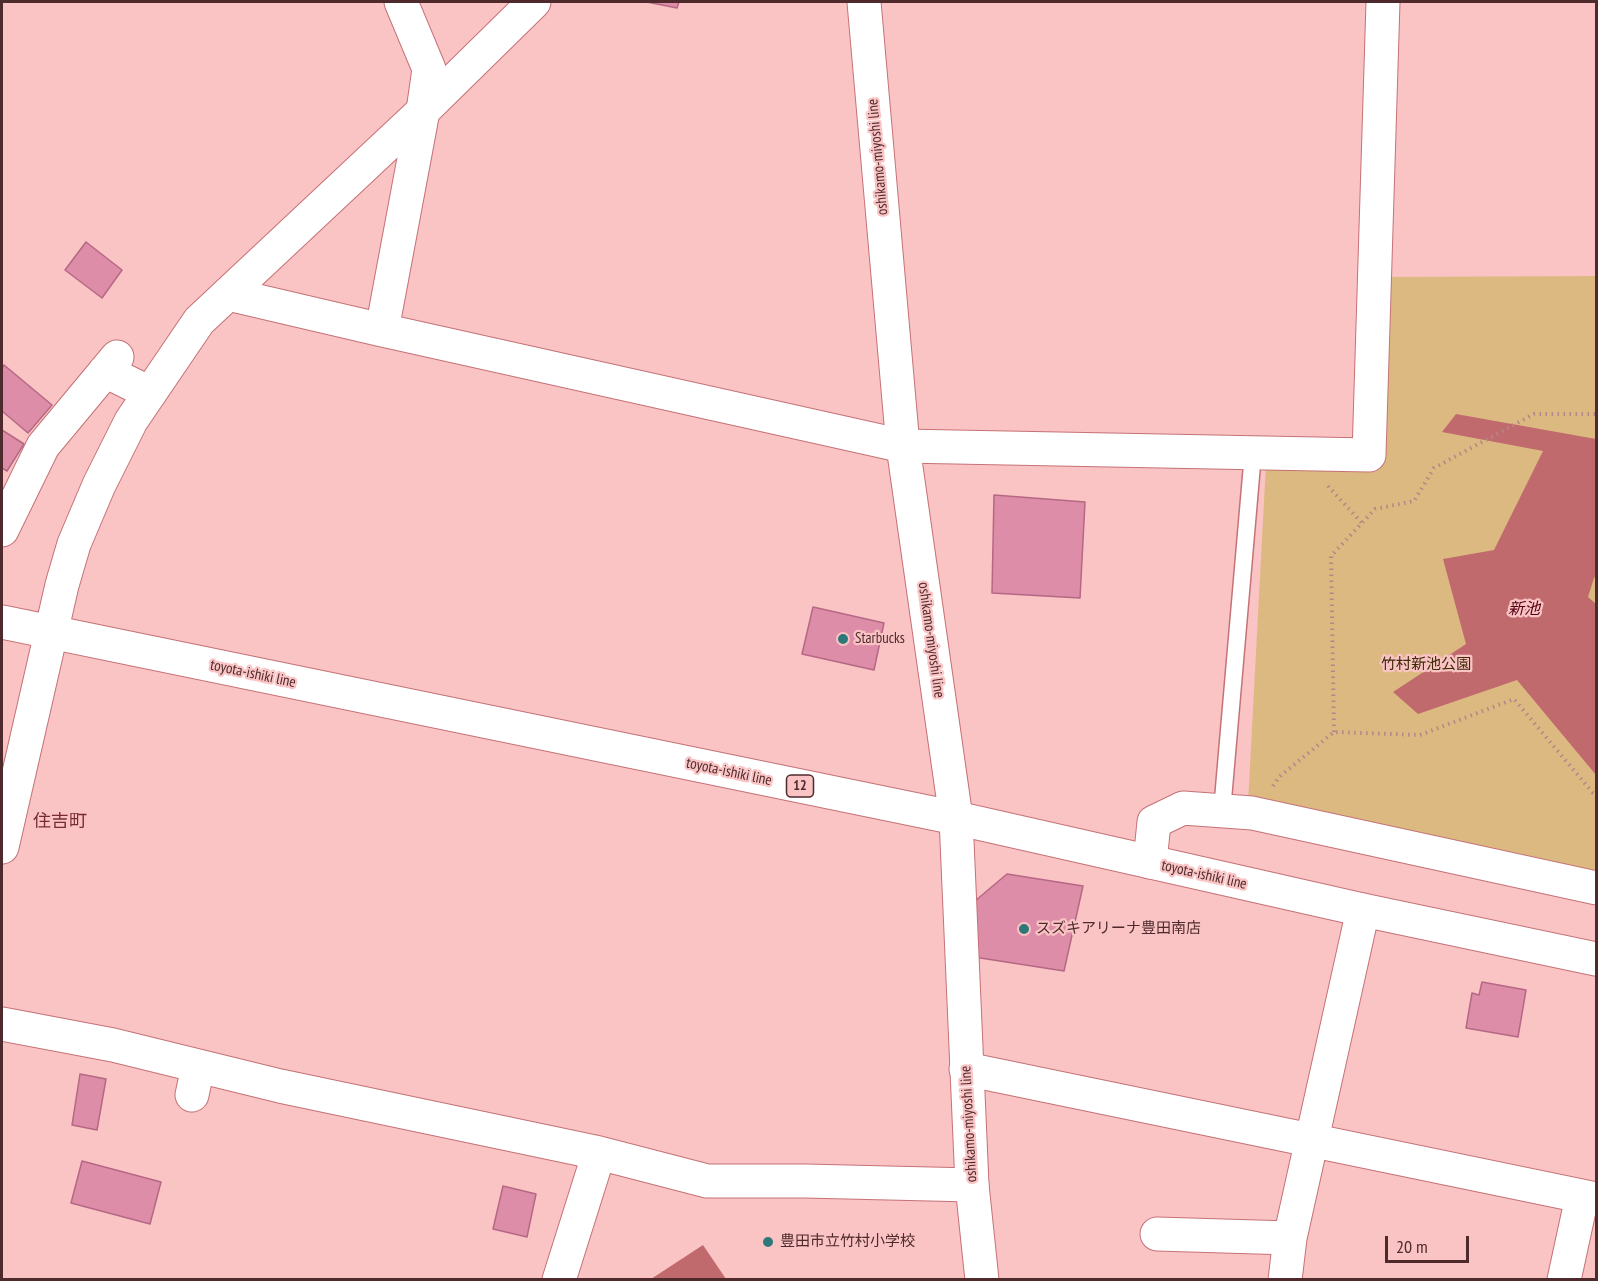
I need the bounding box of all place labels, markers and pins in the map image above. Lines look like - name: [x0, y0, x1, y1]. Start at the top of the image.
- place label: Starbucks: [855, 630, 905, 648]
- marker: Starbucks: [836, 632, 850, 646]
- place label: スズキアリーナ豊田南店: [1036, 920, 1201, 938]
- marker: スズキアリーナ豊田南店: [1017, 922, 1031, 936]
- place label: 豊田市立竹村小学校: [780, 1233, 915, 1251]
- marker: 豊田市立竹村小学校: [761, 1235, 775, 1249]

